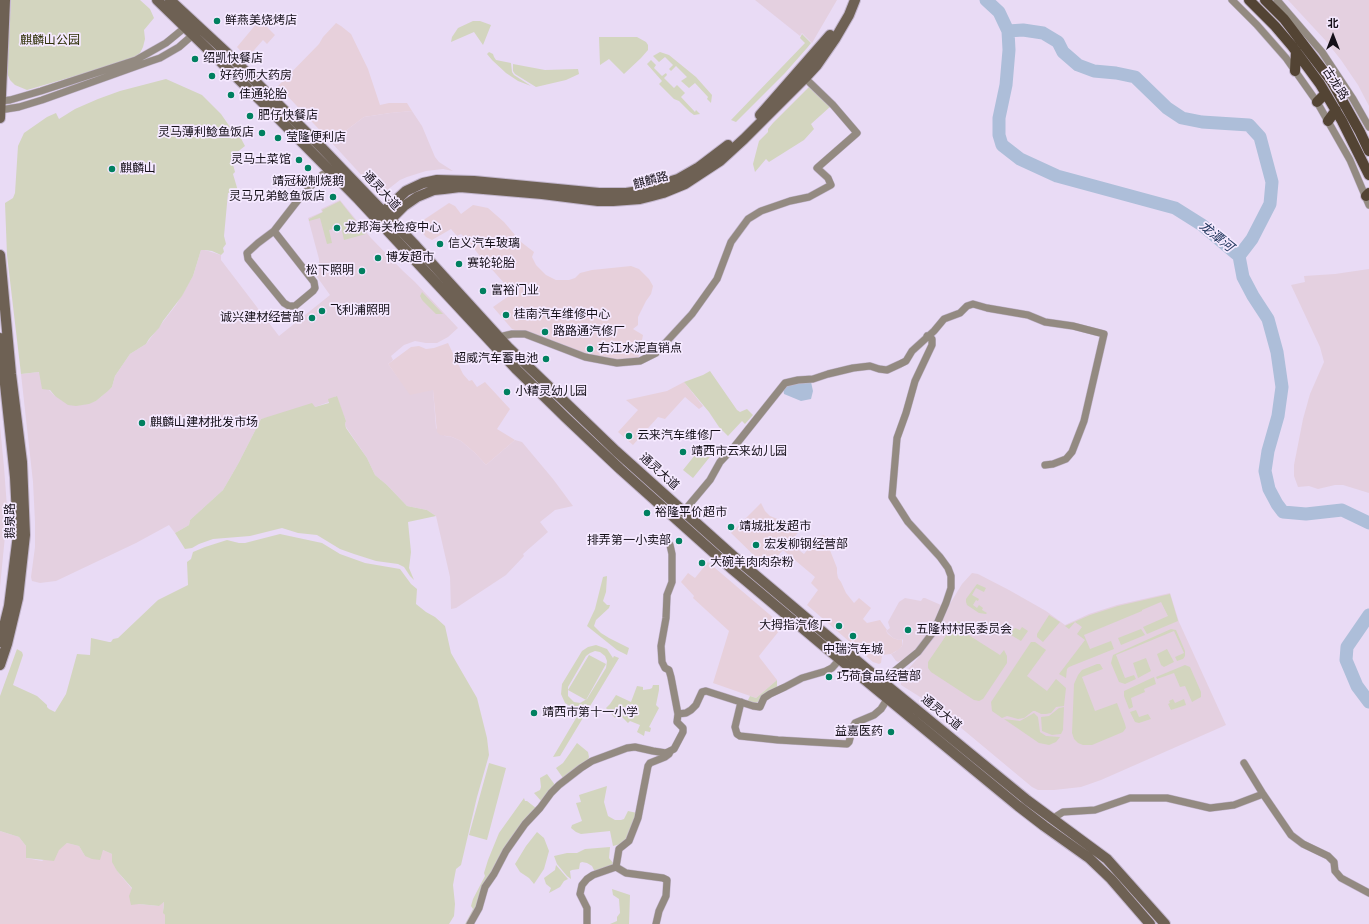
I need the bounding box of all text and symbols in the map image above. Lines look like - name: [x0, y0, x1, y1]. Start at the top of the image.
- place label: 鲜燕美烧烤店: [225, 14, 297, 28]
- marker: 鲜燕美烧烤店: [212, 16, 222, 26]
- north arrow: [1313, 16, 1353, 56]
- text: 北: [1328, 17, 1339, 30]
- park label: 麒麟山公园: [20, 34, 80, 48]
- place label: 绍凯快餐店: [203, 52, 263, 66]
- marker: 绍凯快餐店: [190, 54, 200, 64]
- street label: 古龙路: [1319, 65, 1351, 103]
- place label: 好药师大药房: [220, 69, 292, 83]
- marker: 好药师大药房: [207, 71, 217, 81]
- place label: 佳通轮胎: [239, 88, 287, 102]
- marker: 佳通轮胎: [226, 90, 236, 100]
- place label: 肥仔快餐店: [258, 109, 318, 123]
- marker: 肥仔快餐店: [245, 111, 255, 121]
- place label: 灵马薄利鲶鱼饭店: [158, 126, 254, 140]
- marker: 灵马薄利鲶鱼饭店: [257, 128, 267, 138]
- place label: 莹隆便利店: [286, 131, 346, 145]
- marker: 莹隆便利店: [273, 133, 283, 143]
- place label: 灵马土菜馆: [231, 153, 291, 167]
- marker: 灵马土菜馆: [294, 155, 304, 165]
- place label: 麒麟山: [120, 162, 156, 176]
- marker: 靖冠秘制烧鹅: [303, 163, 313, 173]
- marker: 麒麟山: [107, 164, 117, 174]
- street label: 通灵大道: [359, 169, 403, 213]
- street label: 麒麟路: [632, 169, 670, 193]
- place label: 靖冠秘制烧鹅: [272, 175, 344, 189]
- place label: 灵马兄弟鲶鱼饭店: [229, 190, 325, 204]
- marker: 灵马兄弟鲶鱼饭店: [328, 192, 338, 202]
- water label: 龙潭河: [1196, 219, 1236, 255]
- place label: 龙邦海关检疫中心: [345, 221, 441, 235]
- marker: 龙邦海关检疫中心: [332, 223, 342, 233]
- place label: 信义汽车玻璃: [448, 237, 520, 251]
- marker: 信义汽车玻璃: [435, 239, 445, 249]
- place label: 博发超市: [386, 251, 434, 265]
- marker: 博发超市: [373, 253, 383, 263]
- place label: 赛轮轮胎: [467, 257, 515, 271]
- marker: 赛轮轮胎: [454, 259, 464, 269]
- place label: 松下照明: [306, 264, 354, 278]
- marker: 松下照明: [357, 266, 367, 276]
- place label: 富裕门业: [491, 284, 539, 298]
- marker: 富裕门业: [478, 286, 488, 296]
- place label: 飞利浦照明: [330, 304, 390, 318]
- marker: 飞利浦照明: [317, 306, 327, 316]
- place label: 桂南汽车维修中心: [514, 308, 610, 322]
- marker: 桂南汽车维修中心: [501, 310, 511, 320]
- place label: 诚兴建材经营部: [220, 311, 304, 325]
- marker: 诚兴建材经营部: [307, 313, 317, 323]
- place label: 路路通汽修厂: [553, 325, 625, 339]
- marker: 路路通汽修厂: [540, 327, 550, 337]
- place label: 右江水泥直销点: [598, 342, 682, 356]
- marker: 右江水泥直销点: [585, 344, 595, 354]
- place label: 超威汽车蓄电池: [454, 352, 538, 366]
- marker: 超威汽车蓄电池: [541, 354, 551, 364]
- place label: 小精灵幼儿园: [515, 385, 587, 399]
- marker: 小精灵幼儿园: [502, 387, 512, 397]
- place label: 麒麟山建材批发市场: [150, 416, 258, 430]
- marker: 麒麟山建材批发市场: [137, 418, 147, 428]
- place label: 云来汽车维修厂: [637, 429, 721, 443]
- marker: 云来汽车维修厂: [624, 431, 634, 441]
- place label: 靖西市云来幼儿园: [691, 445, 787, 459]
- marker: 靖西市云来幼儿园: [678, 447, 688, 457]
- street label: 通灵大道: [636, 451, 682, 493]
- street label: 鹅泉路: [4, 503, 18, 539]
- place label: 裕隆平价超市: [655, 506, 727, 520]
- marker: 裕隆平价超市: [642, 508, 652, 518]
- place label: 靖城批发超市: [739, 520, 811, 534]
- marker: 靖城批发超市: [726, 522, 736, 532]
- place label: 排弄第一小卖部: [587, 534, 671, 548]
- marker: 排弄第一小卖部: [674, 536, 684, 546]
- place label: 宏发柳钢经营部: [764, 538, 848, 552]
- marker: 宏发柳钢经营部: [751, 540, 761, 550]
- place label: 大碗羊肉肉杂粉: [710, 556, 794, 570]
- marker: 大碗羊肉肉杂粉: [697, 558, 707, 568]
- place label: 大拇指汽修厂: [759, 619, 831, 633]
- marker: 大拇指汽修厂: [834, 621, 844, 631]
- place label: 五隆村村民委员会: [916, 623, 1012, 637]
- marker: 五隆村村民委员会: [903, 625, 913, 635]
- marker: 中瑞汽车城: [848, 631, 858, 641]
- place label: 中瑞汽车城: [823, 643, 883, 657]
- place label: 巧荷食品经营部: [837, 670, 921, 684]
- marker: 巧荷食品经营部: [824, 672, 834, 682]
- street label: 通灵大道: [918, 692, 964, 734]
- place label: 靖西市第十一小学: [542, 706, 638, 720]
- marker: 靖西市第十一小学: [529, 708, 539, 718]
- place label: 益嘉医药: [835, 725, 883, 739]
- marker: 益嘉医药: [886, 727, 896, 737]

